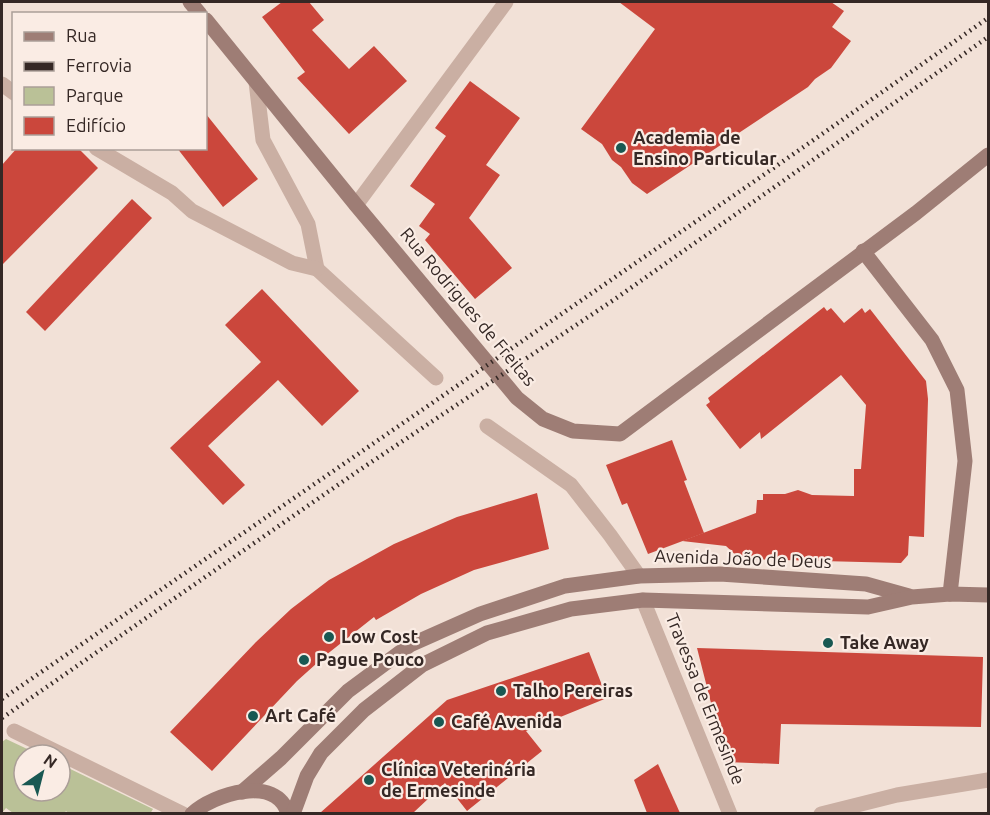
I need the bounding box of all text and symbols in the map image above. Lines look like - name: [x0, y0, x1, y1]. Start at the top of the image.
- legend: [12, 12, 207, 150]
- text: Rua: [66, 25, 97, 45]
- text: Ferrovia: [66, 55, 132, 75]
- text: Parque: [66, 85, 123, 105]
- text: Edifício: [66, 115, 126, 135]
- place label: Academia de Ensino Particular: [633, 127, 777, 168]
- marker: Academia de Ensino Particular: [614, 141, 628, 155]
- street label: Rua Rodrigues de Freitas: [397, 223, 541, 389]
- street label: Avenida João de Deus: [654, 545, 832, 571]
- street label: Travessa de Ermesinde: [662, 610, 749, 787]
- place label: Low Cost: [341, 626, 419, 646]
- marker: Low Cost: [322, 630, 336, 644]
- place label: Take Away: [840, 632, 929, 652]
- marker: Take Away: [821, 636, 835, 650]
- place label: Pague Pouco: [316, 649, 424, 669]
- marker: Pague Pouco: [297, 653, 311, 667]
- place label: Talho Pereiras: [513, 680, 633, 700]
- marker: Talho Pereiras: [494, 684, 508, 698]
- place label: Art Café: [265, 705, 336, 725]
- marker: Art Café: [246, 709, 260, 723]
- place label: Café Avenida: [451, 711, 562, 731]
- marker: Café Avenida: [432, 715, 446, 729]
- north arrow: [12, 743, 72, 803]
- text: N: [41, 750, 61, 772]
- place label: Clínica Veterinária de Ermesinde: [381, 759, 536, 800]
- marker: Clínica Veterinária de Ermesinde: [362, 773, 376, 787]

